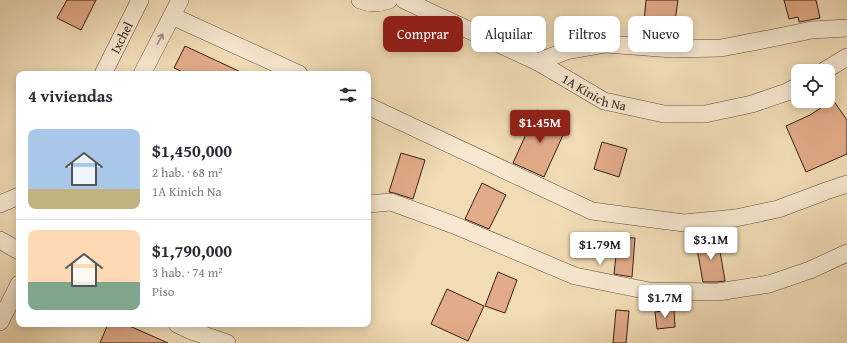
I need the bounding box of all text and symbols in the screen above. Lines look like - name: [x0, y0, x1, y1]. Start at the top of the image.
- chip: Comprar: [383, 16, 463, 52]
- chip: Alquilar: [471, 16, 546, 52]
- chip: Filtros: [554, 16, 620, 52]
- chip: Nuevo: [628, 16, 693, 52]
- street label: Ixchel: [106, 18, 138, 57]
- one-way arrow: [157, 34, 164, 46]
- map controls: [791, 64, 835, 108]
- button: locate: [791, 64, 835, 108]
- street label: 1A Kinich Na: [558, 69, 629, 116]
- text: 4 viviendas: [28, 83, 113, 108]
- icon: filters: [337, 84, 359, 106]
- pin: $1.45M: [507, 110, 573, 144]
- text: $1.45M: [519, 113, 561, 132]
- text: $1,450,000: [152, 138, 232, 163]
- icon: home: [60, 145, 108, 193]
- text: 2 hab. · 68 m²: [152, 163, 223, 182]
- text: 1A Kinich Na: [152, 182, 222, 201]
- pin: $3.1M: [683, 227, 739, 261]
- text: $3.1M: [693, 230, 729, 249]
- pin: $1.79M: [567, 232, 633, 266]
- text: $1.79M: [579, 235, 621, 254]
- text: $1,790,000: [152, 238, 232, 263]
- icon: home: [60, 246, 108, 294]
- text: 3 hab. · 74 m²: [152, 263, 223, 282]
- text: Piso: [152, 282, 174, 301]
- pin: $1.7M: [637, 285, 693, 319]
- text: $1.7M: [647, 288, 683, 307]

